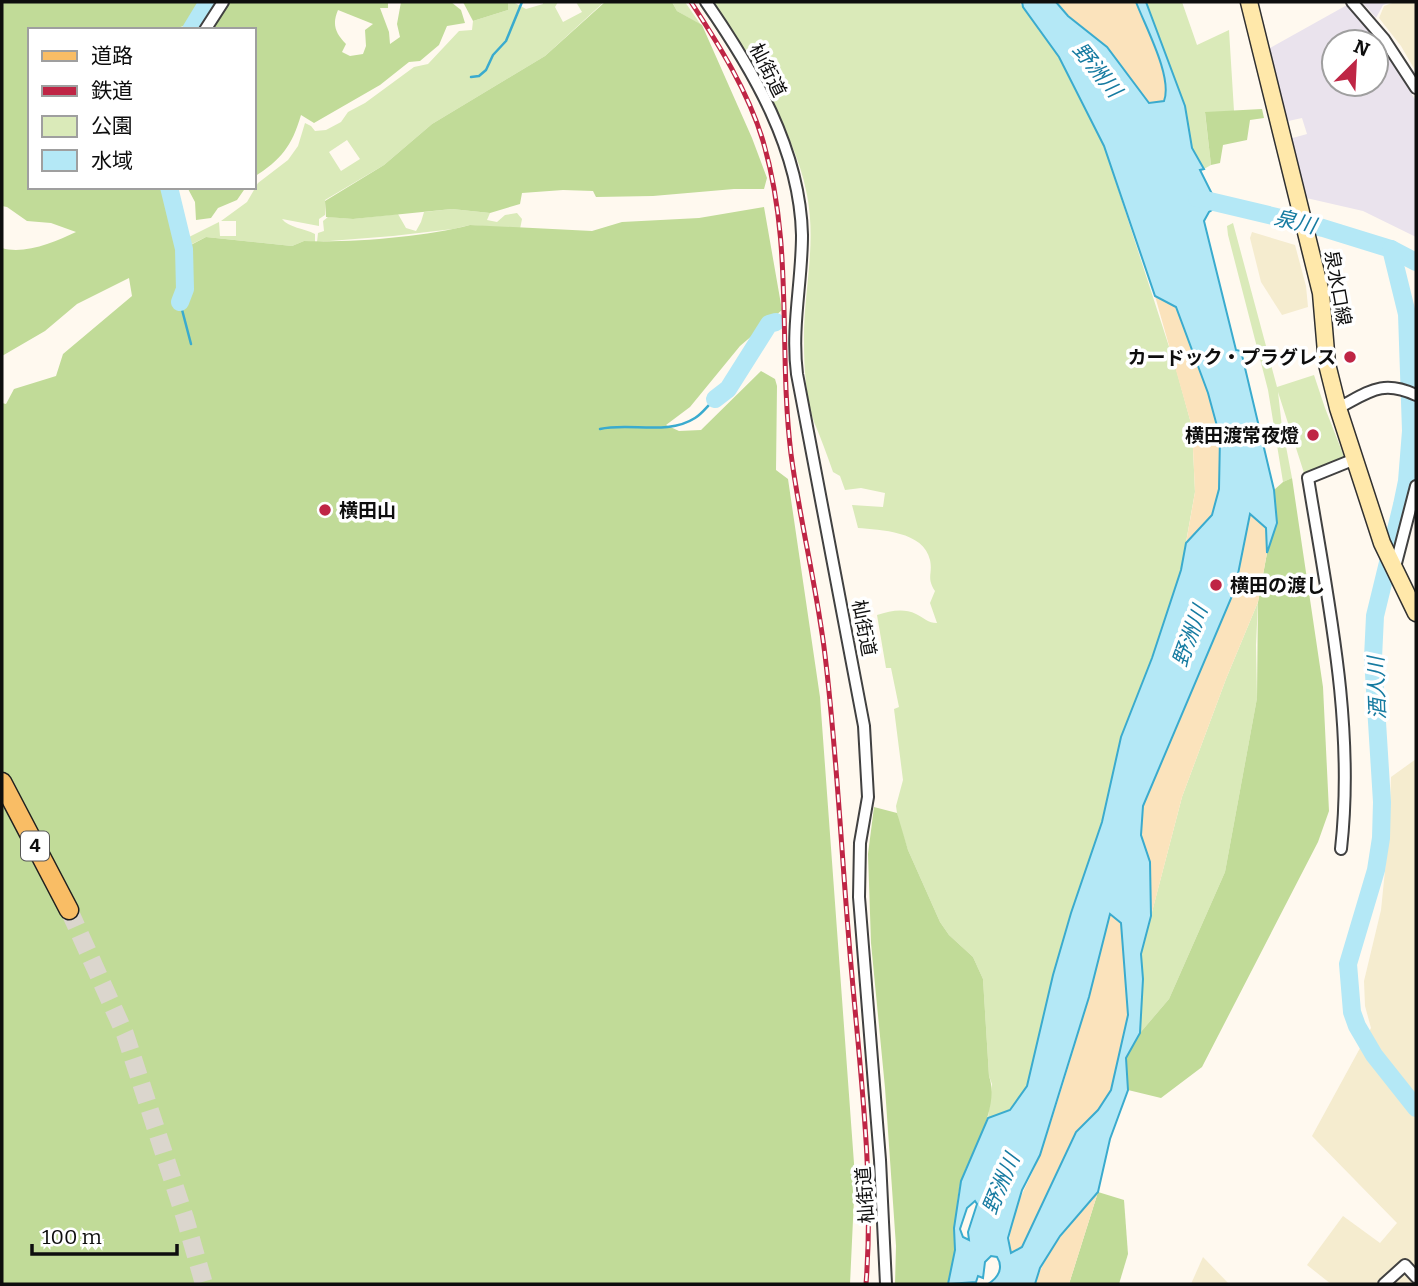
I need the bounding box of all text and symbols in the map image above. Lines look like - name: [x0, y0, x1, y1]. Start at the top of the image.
- legend: [28, 28, 256, 189]
- north arrow: [1320, 28, 1390, 98]
- text: N: [1350, 34, 1373, 62]
- water label: 野洲川: [1067, 37, 1128, 104]
- street label: 杣街道: [745, 39, 791, 101]
- text: 道路: [91, 43, 133, 69]
- text: 鉄道: [91, 78, 133, 104]
- text: 公園: [91, 113, 133, 139]
- text: 水域: [91, 148, 133, 174]
- water label: 泉川: [1272, 205, 1320, 240]
- street label: 泉水口線: [1320, 249, 1356, 327]
- place label: カードック・プラグレス: [1127, 346, 1336, 369]
- marker: カードック・プラグレス: [1342, 349, 1358, 365]
- place label: 横田渡常夜燈: [1185, 424, 1299, 447]
- marker: 横田渡常夜燈: [1305, 427, 1321, 443]
- place label: 横田山: [339, 499, 396, 522]
- marker: 横田山: [317, 502, 333, 518]
- place label: 横田の渡し: [1230, 574, 1325, 597]
- marker: 横田の渡し: [1208, 577, 1224, 593]
- street label: 杣街道: [847, 598, 881, 658]
- water label: 野洲川: [1167, 600, 1214, 670]
- water label: 酒人川: [1363, 654, 1391, 720]
- road number: 4: [21, 832, 49, 860]
- water label: 野洲川: [977, 1148, 1026, 1218]
- street label: 杣街道: [852, 1166, 878, 1224]
- scale bar: [32, 1212, 177, 1256]
- text: 100 m: [42, 1224, 102, 1250]

